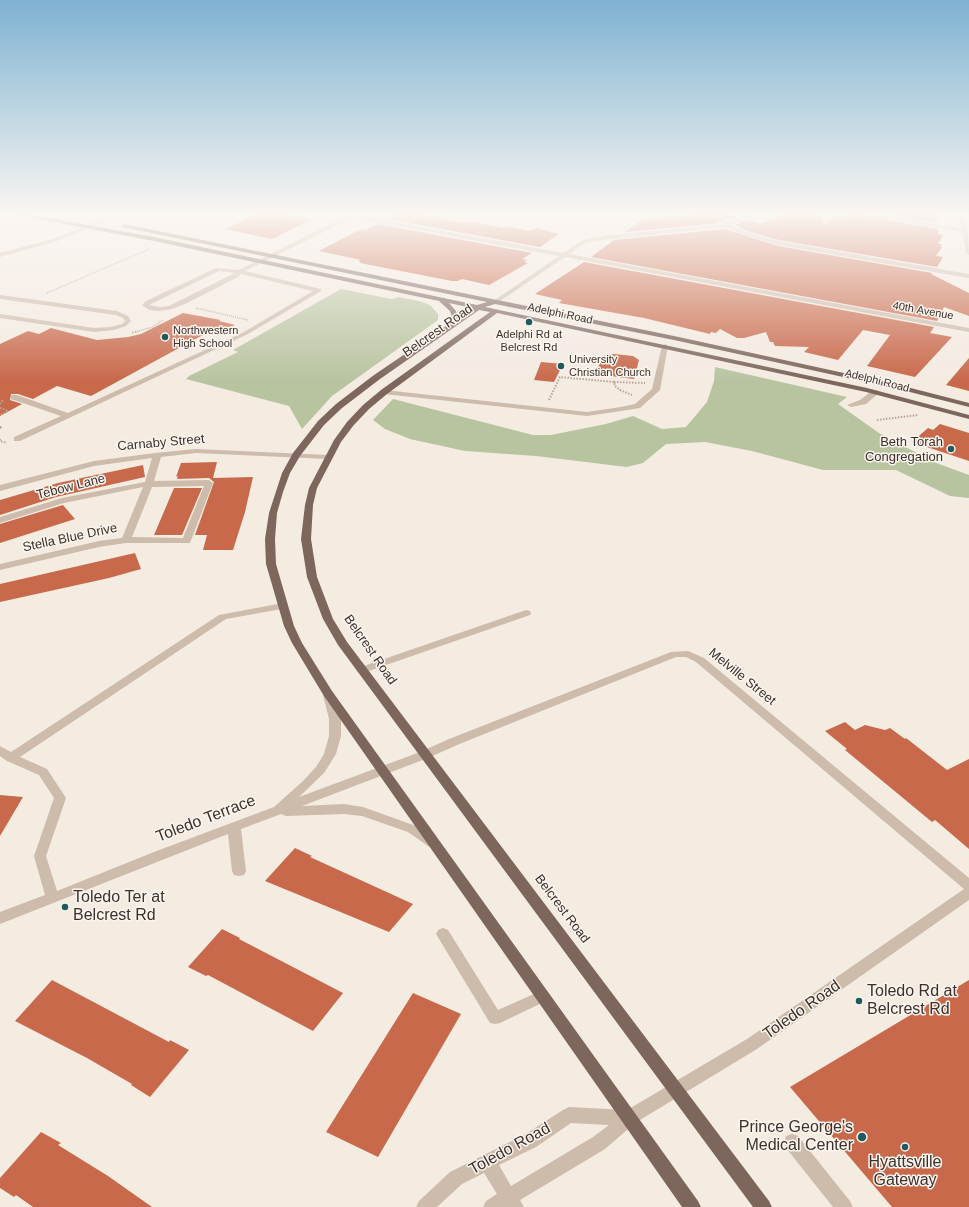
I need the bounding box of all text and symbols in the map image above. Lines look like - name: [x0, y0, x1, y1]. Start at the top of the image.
- street label: 40th Avenue: [892, 299, 954, 323]
- street label: Belcrest Road: [400, 301, 476, 361]
- street label: Adelphi Road: [526, 301, 594, 327]
- marker: Adelphi Rd at Belcrest Rd: [524, 317, 534, 327]
- place label: Northwestern High School: [173, 324, 238, 350]
- place label: Adelphi Rd at Belcrest Rd: [496, 328, 562, 354]
- marker: Northwestern High School: [160, 332, 170, 342]
- place label: University Christian Church: [569, 353, 651, 379]
- marker: University Christian Church: [556, 361, 566, 371]
- street label: Adelphi Road: [843, 367, 911, 395]
- street label: Carnaby Street: [117, 431, 205, 455]
- place label: Beth Torah Congregation: [865, 434, 943, 465]
- marker: Beth Torah Congregation: [946, 444, 956, 454]
- street label: Tebow Lane: [35, 471, 107, 503]
- street label: Stella Blue Drive: [21, 520, 119, 556]
- street label: Belcrest Road: [340, 612, 400, 688]
- street label: Melville Street: [705, 645, 779, 709]
- street label: Toledo Terrace: [154, 791, 258, 847]
- street label: Belcrest Road: [531, 872, 593, 946]
- place label: Toledo Ter at Belcrest Rd: [73, 888, 165, 926]
- marker: Toledo Ter at Belcrest Rd: [60, 902, 70, 912]
- street label: Toledo Road: [760, 976, 844, 1044]
- place label: Toledo Rd at Belcrest Rd: [867, 982, 957, 1020]
- marker: Toledo Rd at Belcrest Rd: [854, 996, 864, 1006]
- place label: Prince George's Medical Center: [739, 1118, 853, 1156]
- street label: Toledo Road: [466, 1119, 554, 1179]
- marker: Prince George's Medical Center: [856, 1131, 868, 1143]
- marker: Hyattsville Gateway: [900, 1142, 910, 1152]
- place label: Hyattsville Gateway: [869, 1153, 941, 1191]

